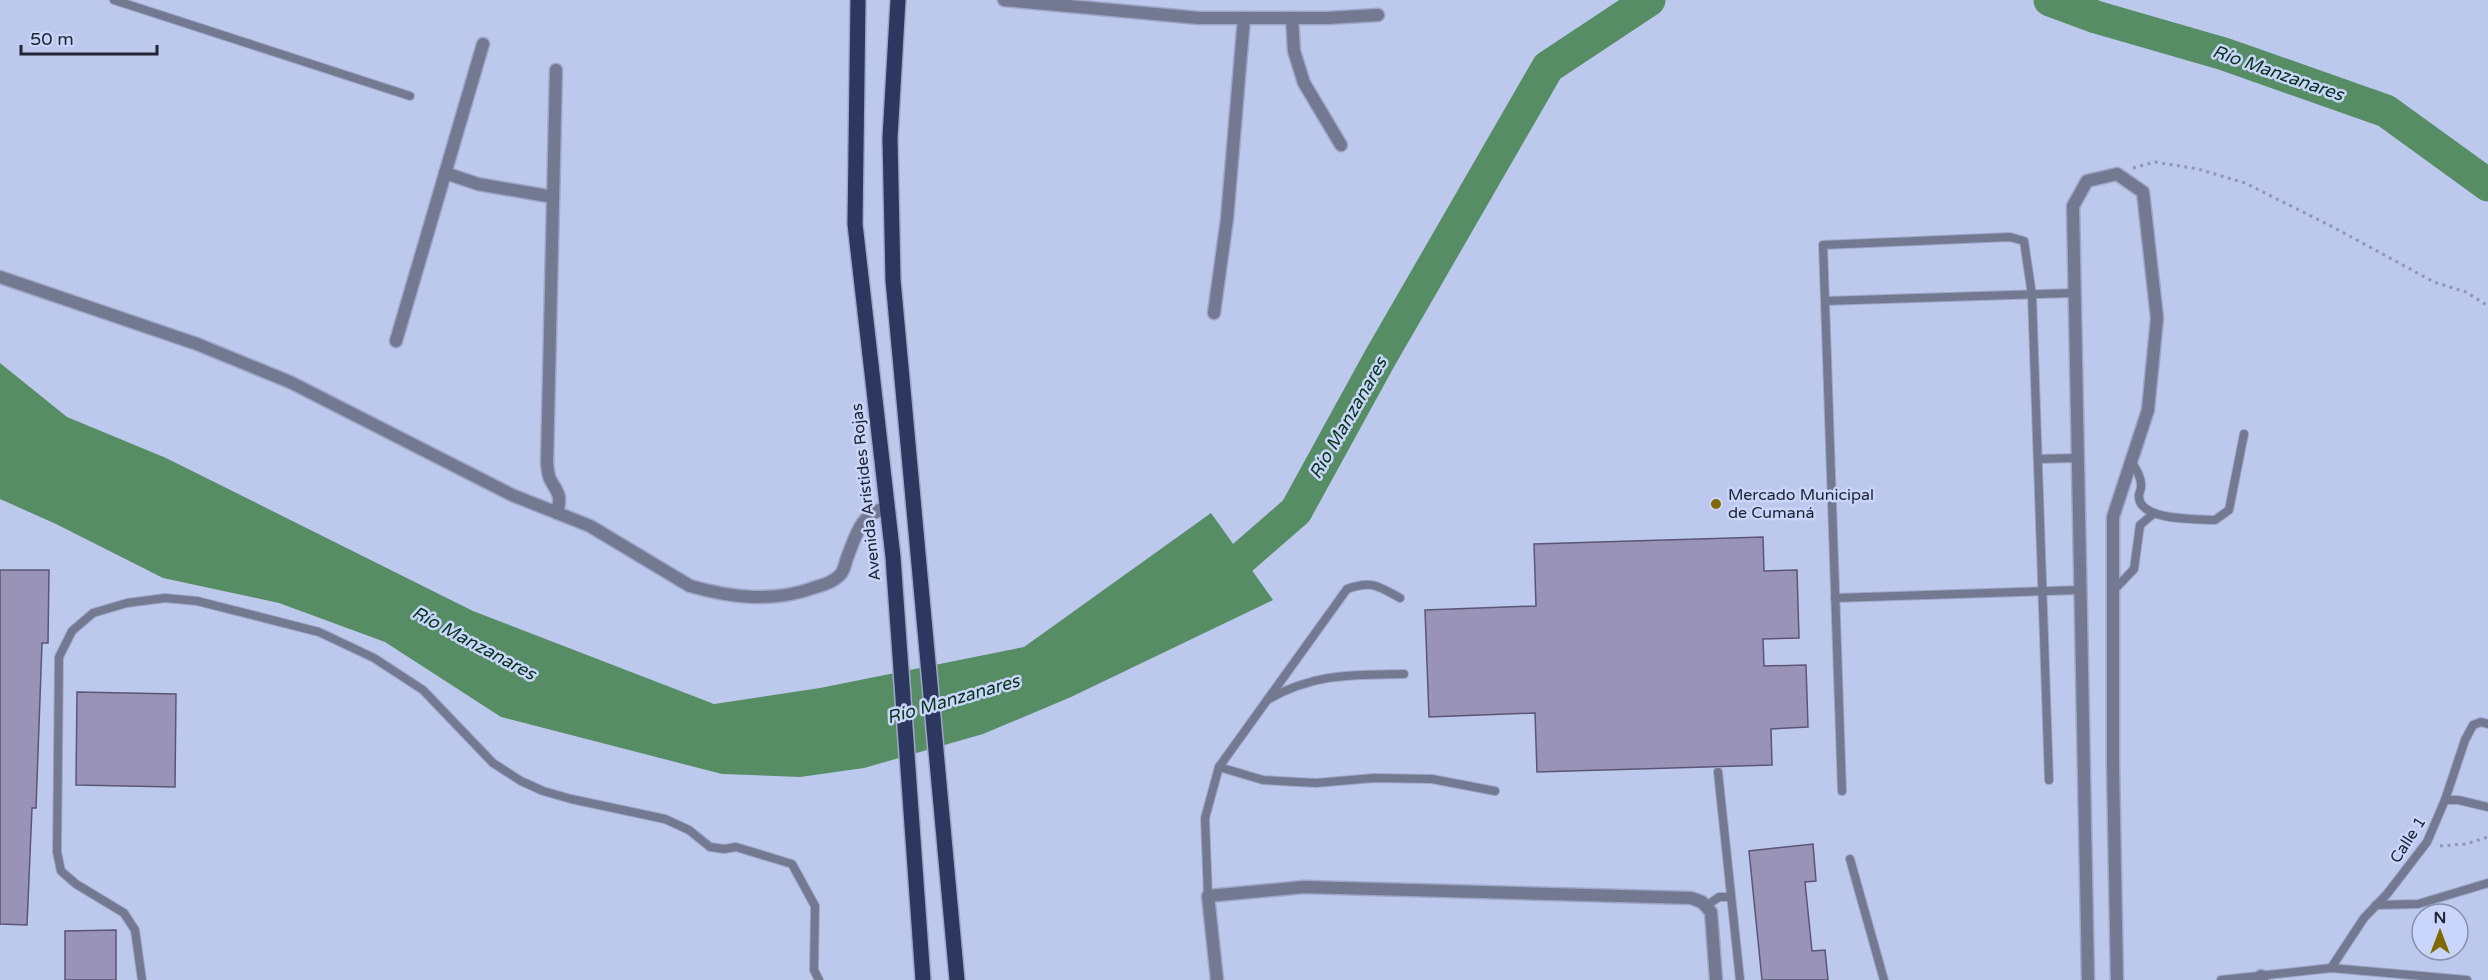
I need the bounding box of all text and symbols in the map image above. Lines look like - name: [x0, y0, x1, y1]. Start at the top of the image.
- scale bar: [21, 18, 158, 56]
- text: 50 m: [30, 28, 74, 50]
- water label: Río Manzanares: [2210, 40, 2348, 106]
- water label: Río Manzanares: [1304, 352, 1392, 483]
- street label: Avenida Arístides Rojas: [847, 402, 885, 582]
- place label: Mercado Municipal de Cumaná: [1728, 485, 1874, 523]
- marker: Mercado Municipal de Cumaná: [1709, 497, 1723, 511]
- water label: Río Manzanares: [408, 601, 541, 686]
- water label: Río Manzanares: [884, 669, 1023, 728]
- street label: Calle 1: [2386, 813, 2430, 867]
- north arrow: [2410, 902, 2470, 962]
- text: N: [2434, 908, 2446, 928]

